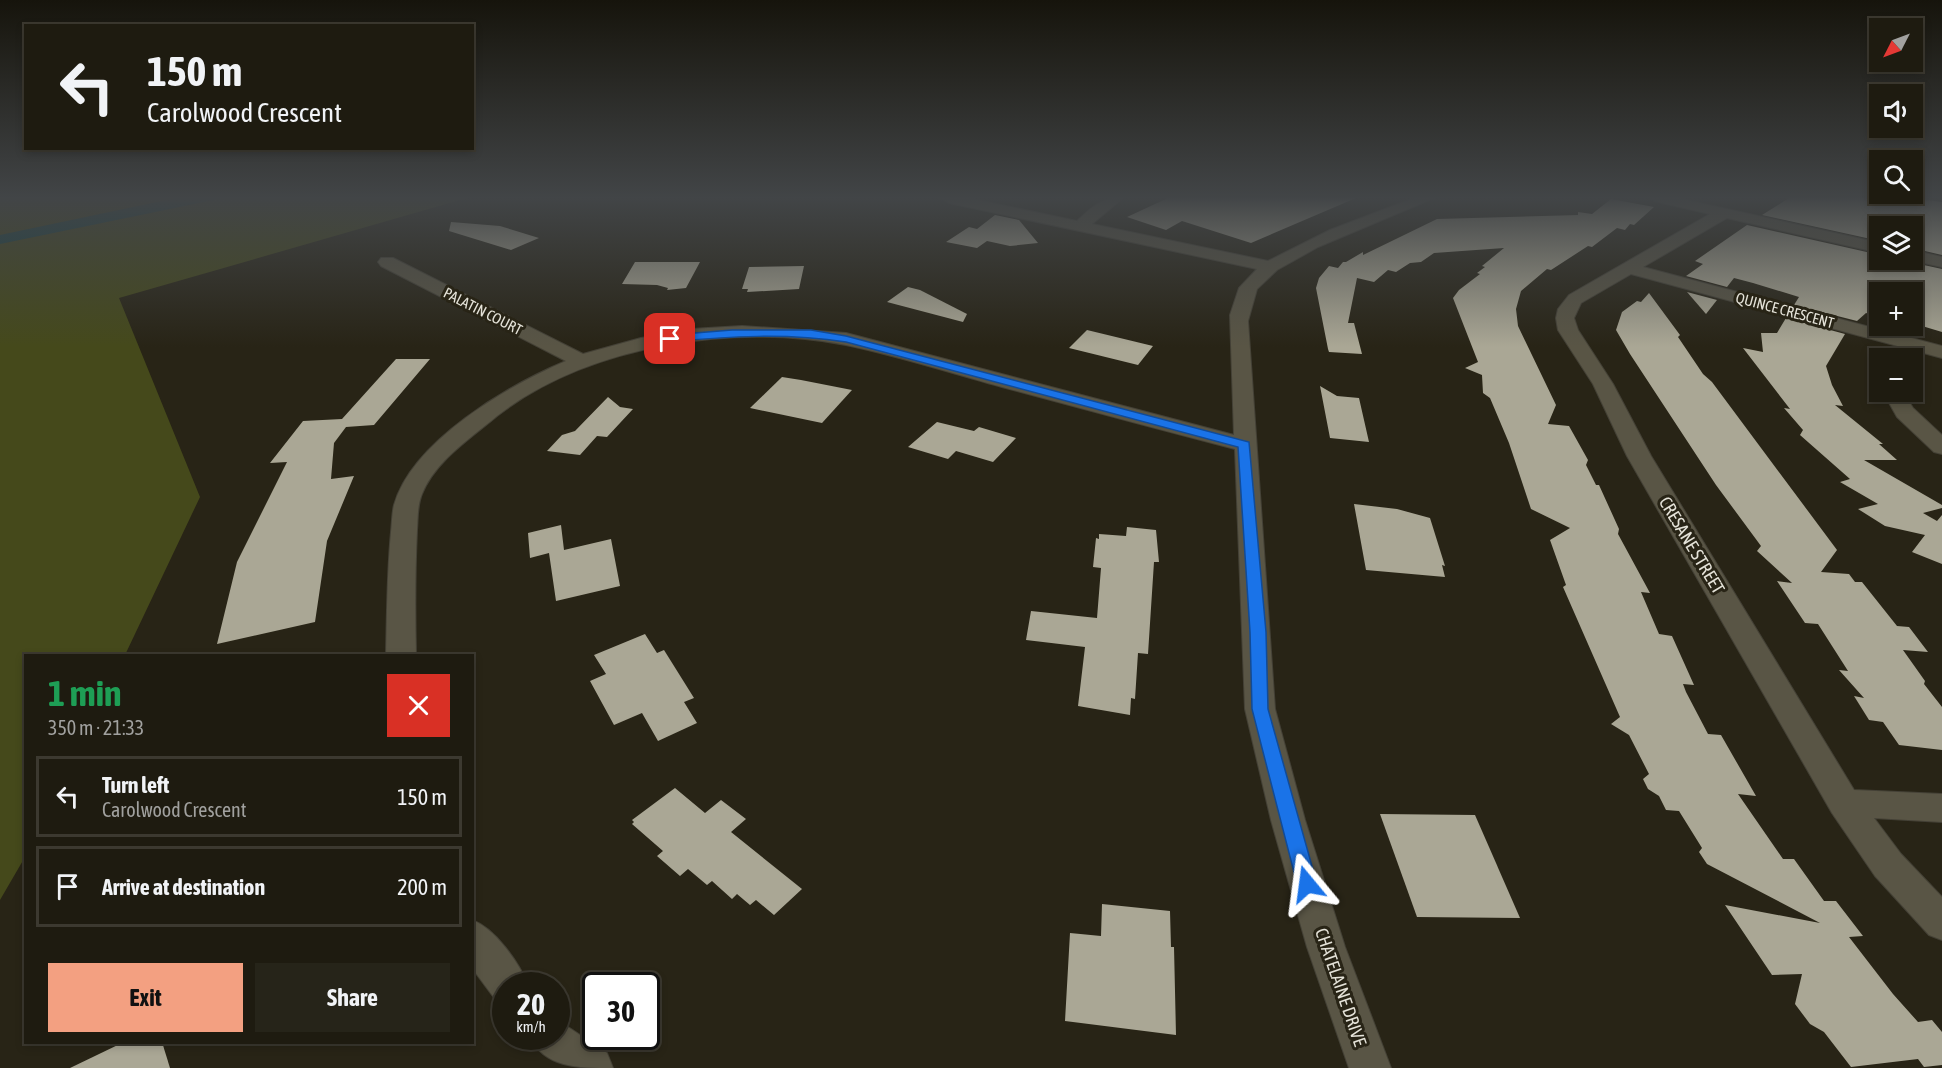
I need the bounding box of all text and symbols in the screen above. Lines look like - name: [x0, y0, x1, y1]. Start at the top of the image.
- north arrow: [1869, 18, 1923, 72]
- map controls: [1869, 18, 1923, 402]
- text: 150 m: [147, 47, 242, 95]
- icon: left: [48, 48, 126, 126]
- button: sound: [1869, 84, 1923, 138]
- text: Carolwood Crescent: [147, 97, 342, 128]
- button: search: [1869, 150, 1923, 204]
- button: layers: [1869, 216, 1923, 270]
- button: +: [1869, 282, 1923, 336]
- street label: PALATIN COURT: [441, 284, 526, 338]
- street label: QUINCE CRESCENT: [1734, 289, 1836, 331]
- pin: [644, 313, 695, 364]
- icon: arrive: [653, 322, 686, 355]
- button: −: [1869, 348, 1923, 402]
- street label: CRESANE STREET: [1655, 493, 1729, 597]
- text: 1 min: [48, 672, 122, 714]
- button: close: [387, 674, 450, 737]
- text: 350 m · 21:33: [48, 716, 144, 739]
- text: Turn left: [102, 772, 169, 798]
- icon: left: [51, 780, 84, 813]
- text: 150 m: [397, 784, 447, 810]
- text: Carolwood Crescent: [102, 798, 246, 821]
- position arrow: [1275, 852, 1339, 916]
- icon: arrive: [51, 870, 84, 903]
- text: Arrive at destination: [102, 874, 265, 900]
- text: 200 m: [397, 874, 447, 900]
- street label: CHATELAINE DRIVE: [1311, 925, 1371, 1049]
- button: Exit: [48, 963, 243, 1032]
- button: Share: [255, 963, 450, 1032]
- speed limit sign: 30: [582, 972, 660, 1050]
- text: 20: [517, 987, 545, 1021]
- text: km/h: [516, 1018, 546, 1035]

